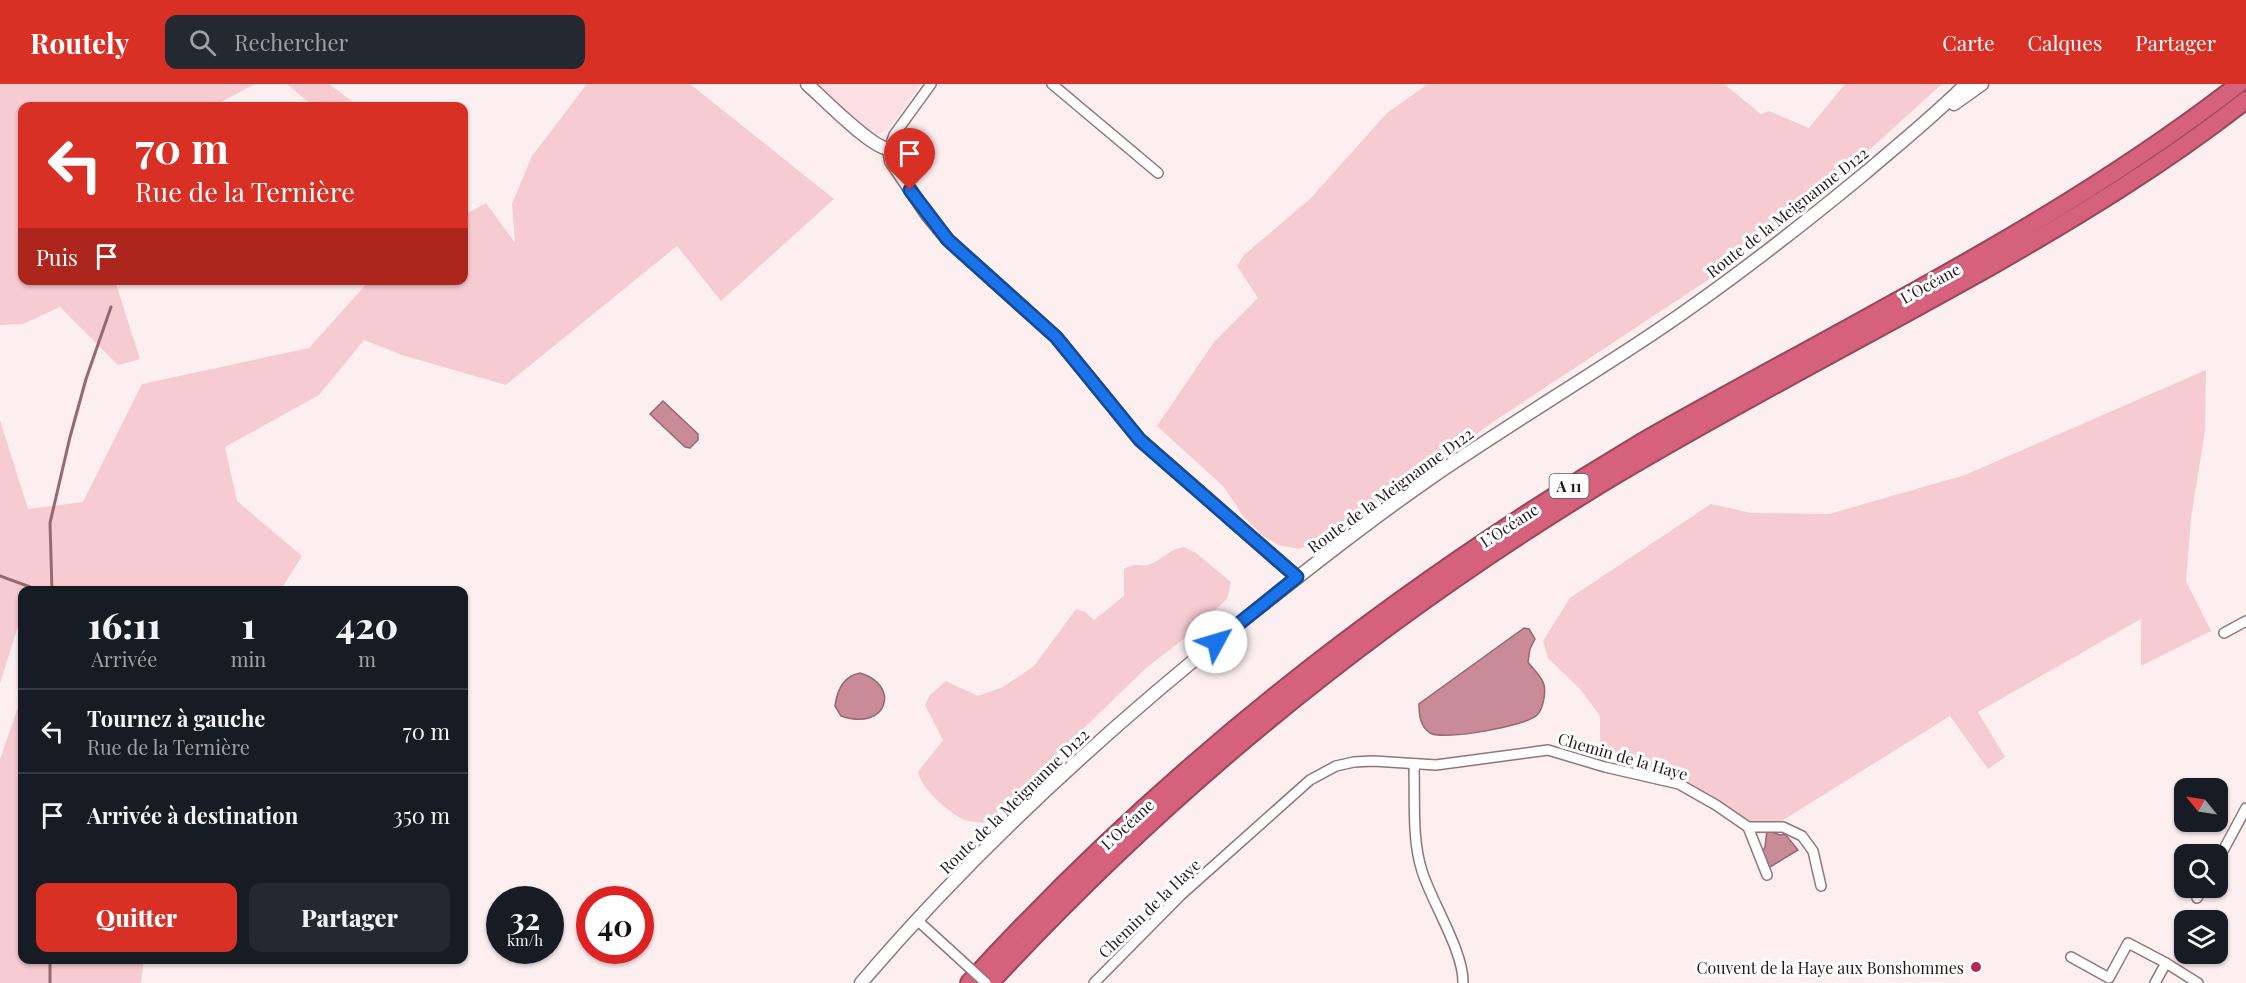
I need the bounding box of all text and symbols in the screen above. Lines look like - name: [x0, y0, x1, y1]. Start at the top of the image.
- search box: [165, 15, 585, 69]
- text: Routely: [30, 24, 129, 61]
- icon: search: [186, 26, 219, 59]
- text: Rechercher: [234, 27, 348, 57]
- text: Carte: [1942, 28, 1995, 56]
- text: Calques: [2028, 28, 2102, 56]
- text: Partager: [2135, 28, 2216, 56]
- text: 70 m: [135, 119, 229, 175]
- icon: left: [36, 126, 114, 204]
- pin: [884, 128, 935, 190]
- icon: arrive: [893, 137, 926, 170]
- street label: Route de la Meignanne D122: [1702, 142, 1872, 282]
- text: Rue de la Ternière: [135, 173, 355, 209]
- icon: arrive: [90, 240, 123, 273]
- text: Puis: [36, 242, 78, 272]
- street label: L’Océane: [1896, 258, 1964, 308]
- street label: Route de la Meignanne D122: [1303, 423, 1477, 557]
- road number: A 11: [1550, 474, 1588, 498]
- street label: L’Océane: [1476, 498, 1542, 552]
- text: 16:11: [88, 600, 161, 648]
- text: 1: [241, 600, 255, 648]
- text: 420: [336, 600, 398, 648]
- position arrow: [1184, 610, 1248, 674]
- text: Arrivée: [91, 645, 157, 672]
- text: min: [231, 645, 266, 672]
- text: m: [358, 645, 376, 672]
- text: Tournez à gauche: [87, 703, 265, 733]
- icon: left: [36, 715, 69, 748]
- text: 70 m: [403, 716, 450, 746]
- street label: Route de la Meignanne D122: [935, 724, 1093, 878]
- street label: Chemin de la Haye: [1556, 727, 1690, 785]
- text: Rue de la Ternière: [87, 733, 250, 760]
- north arrow: [2174, 778, 2228, 832]
- map controls: [2174, 778, 2228, 964]
- street label: L’Océane: [1096, 794, 1158, 854]
- icon: arrive: [36, 799, 69, 832]
- text: Arrivée à destination: [87, 800, 298, 830]
- text: 350 m: [393, 800, 450, 830]
- button: search: [2174, 844, 2228, 898]
- street label: Chemin de la Haye: [1093, 854, 1205, 962]
- button: Quitter: [36, 883, 237, 952]
- button: Partager: [249, 883, 450, 952]
- speed limit sign: 40: [576, 886, 654, 964]
- text: 32: [510, 898, 540, 938]
- button: layers: [2174, 910, 2228, 964]
- text: km/h: [507, 930, 543, 950]
- place label: Couvent de la Haye aux Bonshommes: [1696, 957, 1964, 978]
- marker: Couvent de la Haye aux Bonshommes: [1969, 960, 1983, 974]

